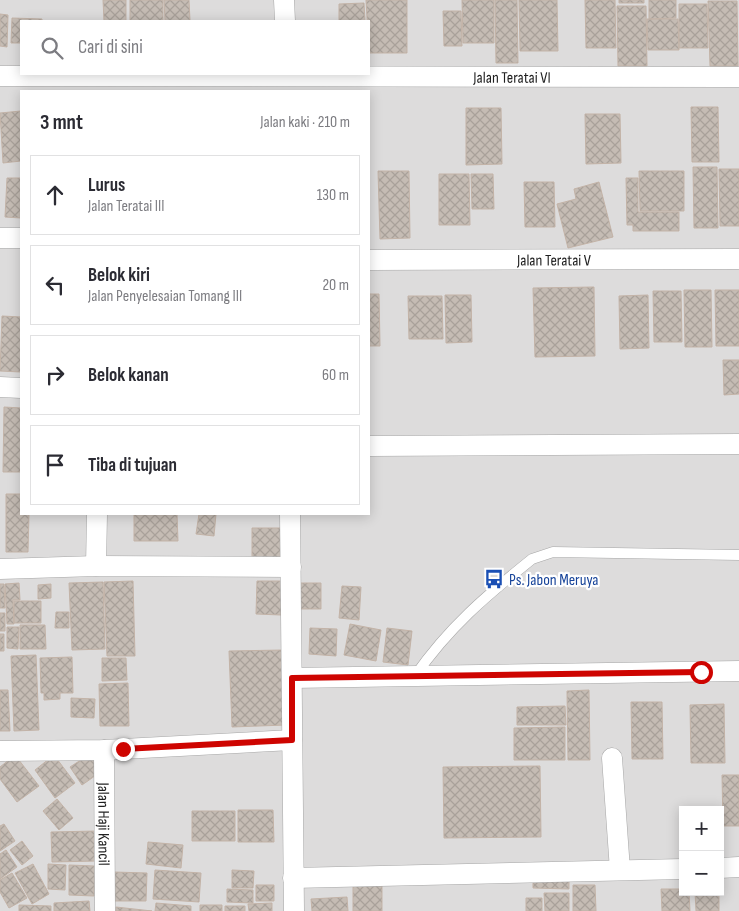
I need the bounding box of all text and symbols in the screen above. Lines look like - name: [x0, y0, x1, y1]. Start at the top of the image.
- search box: [20, 20, 370, 75]
- icon: search: [38, 34, 66, 62]
- text: Cari di sini: [78, 36, 143, 59]
- street label: Jalan Teratai VI: [472, 69, 551, 88]
- text: 3 mnt: [40, 110, 83, 135]
- text: Jalan kaki · 210 m: [260, 113, 350, 132]
- text: Lurus: [88, 174, 125, 197]
- icon: ahead: [41, 181, 69, 209]
- text: 130 m: [317, 186, 349, 205]
- text: Jalan Teratai III: [88, 197, 165, 216]
- street label: Jalan Teratai V: [516, 251, 592, 271]
- text: Belok kiri: [88, 264, 150, 287]
- icon: left: [41, 271, 69, 299]
- text: 20 m: [322, 276, 349, 295]
- text: Jalan Penyelesaian Tomang III: [88, 287, 242, 306]
- icon: right: [41, 361, 69, 389]
- text: Belok kanan: [88, 364, 169, 387]
- text: 60 m: [322, 366, 349, 385]
- icon: arrive: [41, 451, 69, 479]
- text: Tiba di tujuan: [88, 454, 177, 477]
- bus stop icon: Ps. Jabon Meruya: [483, 568, 505, 590]
- place label: Ps. Jabon Meruya: [509, 571, 599, 590]
- route start: [690, 661, 713, 684]
- route end: [112, 738, 135, 761]
- street label: Jalan Haji Kancil: [93, 781, 113, 866]
- map controls: [679, 806, 724, 896]
- button: +: [679, 806, 724, 851]
- button: −: [679, 851, 724, 896]

